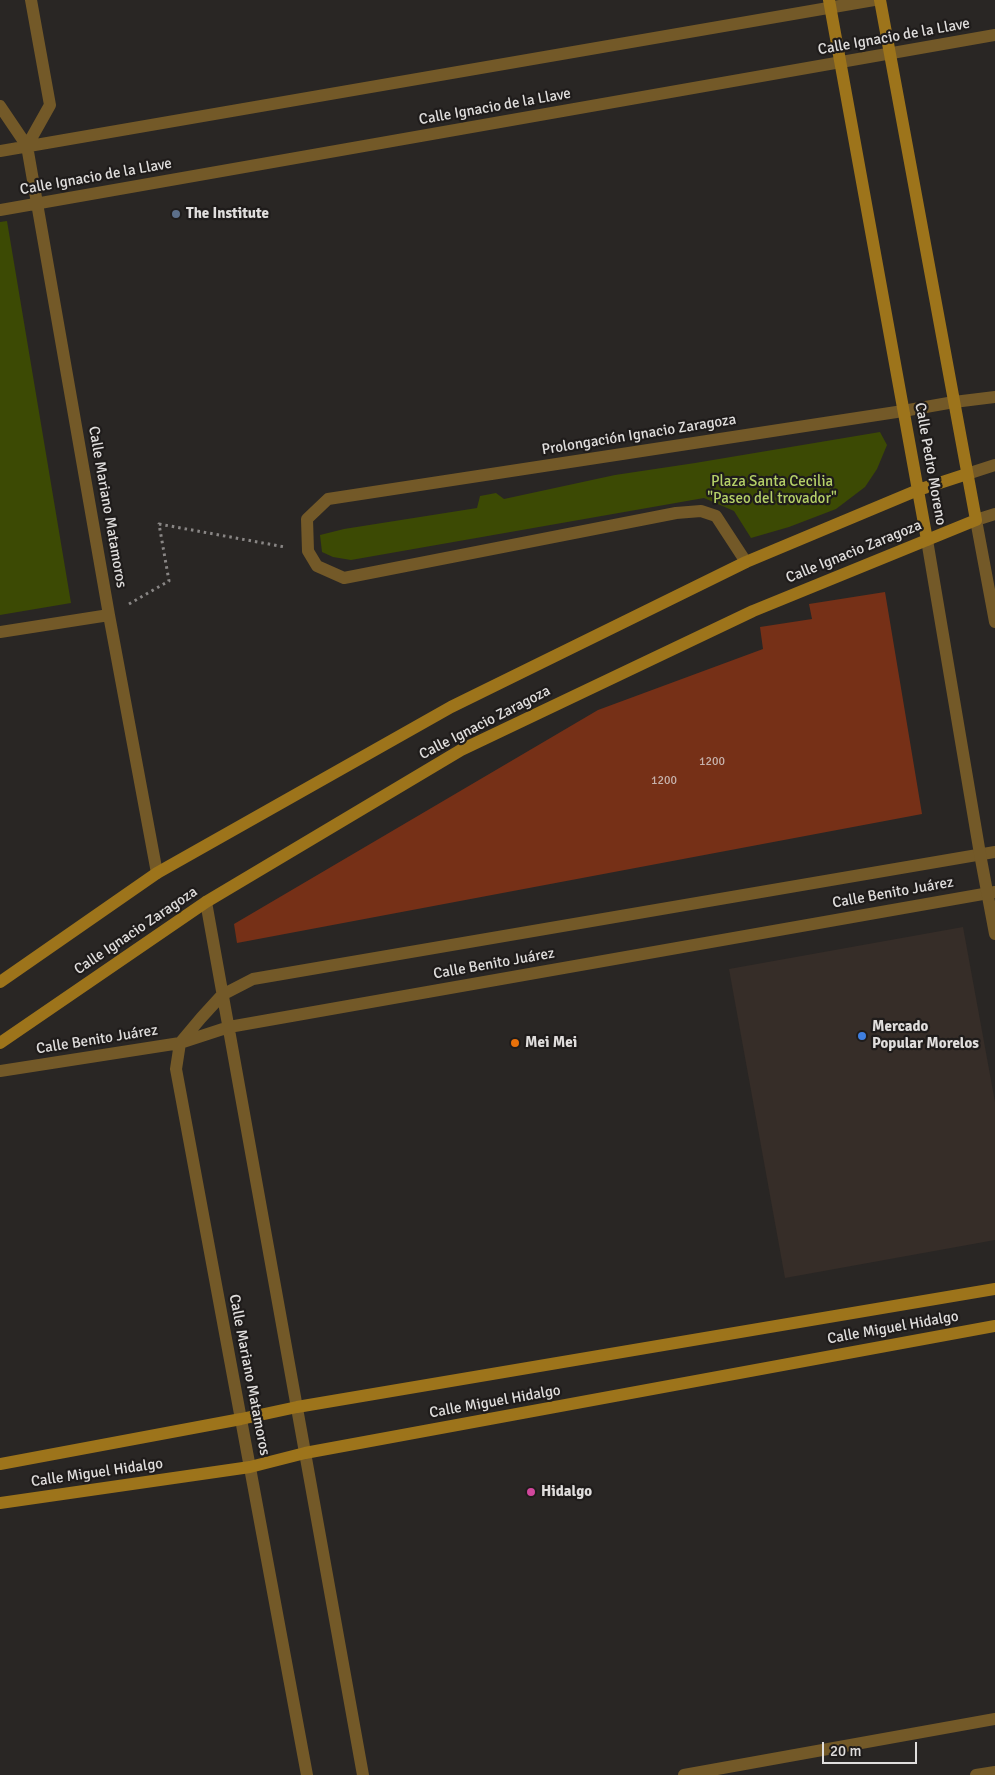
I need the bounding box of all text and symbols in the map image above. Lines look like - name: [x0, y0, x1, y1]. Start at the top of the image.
- street label: Calle Ignacio de la Llave: [817, 15, 971, 59]
- street label: Calle Ignacio de la Llave: [418, 85, 572, 129]
- street label: Calle Ignacio de la Llave: [19, 155, 173, 199]
- place label: The Institute: [186, 205, 269, 223]
- marker: The Institute: [170, 208, 182, 220]
- street label: Calle Pedro Moreno: [910, 401, 950, 527]
- street label: Prolongación Ignacio Zaragoza: [541, 411, 737, 459]
- street label: Calle Mariano Matamoros: [84, 425, 130, 589]
- park label: Plaza Santa Cecilia "Paseo del trovador": [707, 473, 837, 508]
- street label: Calle Ignacio Zaragoza: [783, 517, 925, 587]
- street label: Calle Ignacio Zaragoza: [416, 682, 554, 764]
- house number: 1200: [699, 755, 725, 769]
- house number: 1200: [651, 774, 677, 788]
- street label: Calle Benito Juárez: [831, 873, 955, 913]
- street label: Calle Ignacio Zaragoza: [71, 883, 201, 979]
- street label: Calle Benito Juárez: [432, 944, 556, 984]
- place label: Mercado Popular Morelos: [872, 1018, 979, 1053]
- street label: Calle Benito Juárez: [35, 1022, 159, 1058]
- marker: Mercado Popular Morelos: [856, 1030, 868, 1042]
- place label: Mei Mei: [525, 1034, 577, 1052]
- marker: Mei Mei: [509, 1037, 521, 1049]
- street label: Calle Mariano Matamoros: [225, 1293, 273, 1457]
- street label: Calle Miguel Hidalgo: [826, 1308, 960, 1348]
- street label: Calle Miguel Hidalgo: [428, 1382, 562, 1422]
- street label: Calle Miguel Hidalgo: [30, 1455, 164, 1491]
- place label: Hidalgo: [541, 1483, 592, 1501]
- marker: Hidalgo: [525, 1486, 537, 1498]
- scale bar: [825, 1732, 920, 1764]
- text: 20 m: [830, 1742, 861, 1760]

